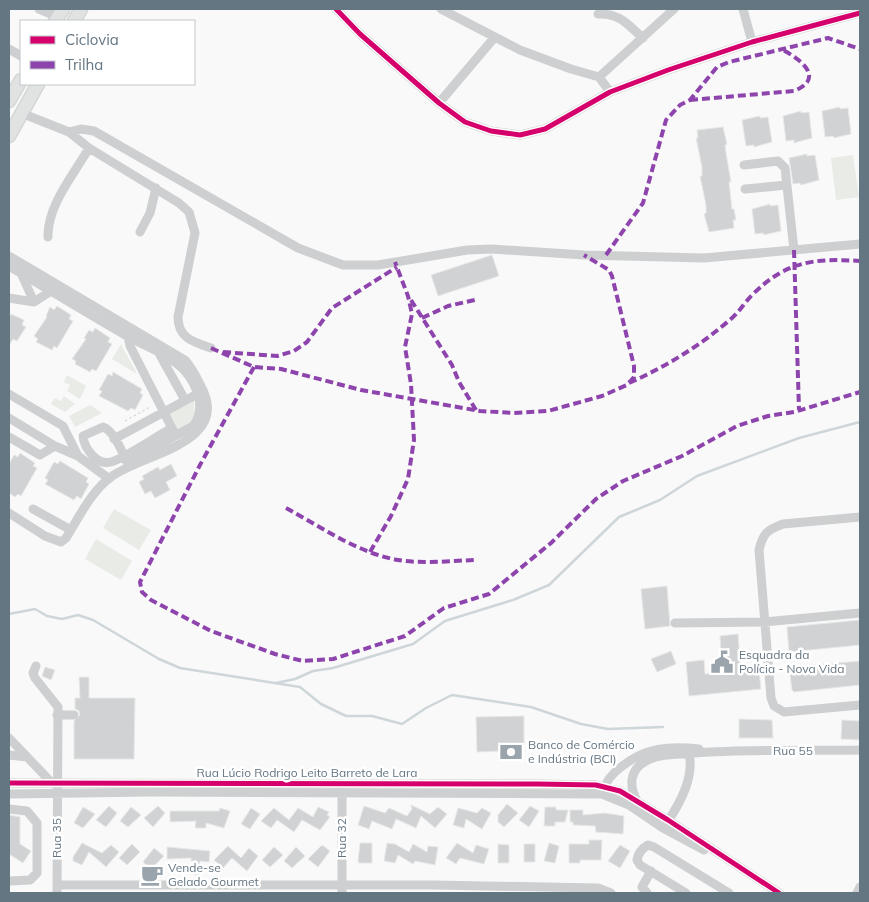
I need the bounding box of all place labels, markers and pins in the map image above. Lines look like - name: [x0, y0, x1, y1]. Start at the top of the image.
- place label: Esquadra da Polícia - Nova Vida: [739, 647, 844, 676]
- public building icon: Esquadra da Polícia - Nova Vida: [709, 649, 735, 675]
- place label: Banco de Comércio e Indústria (BCI): [528, 737, 635, 766]
- bank icon: Banco de Comércio e Indústria (BCI): [498, 739, 524, 765]
- place label: Vende-se Gelado Gourmet: [168, 860, 259, 889]
- cafe icon: Vende-se Gelado Gourmet: [139, 862, 165, 888]

